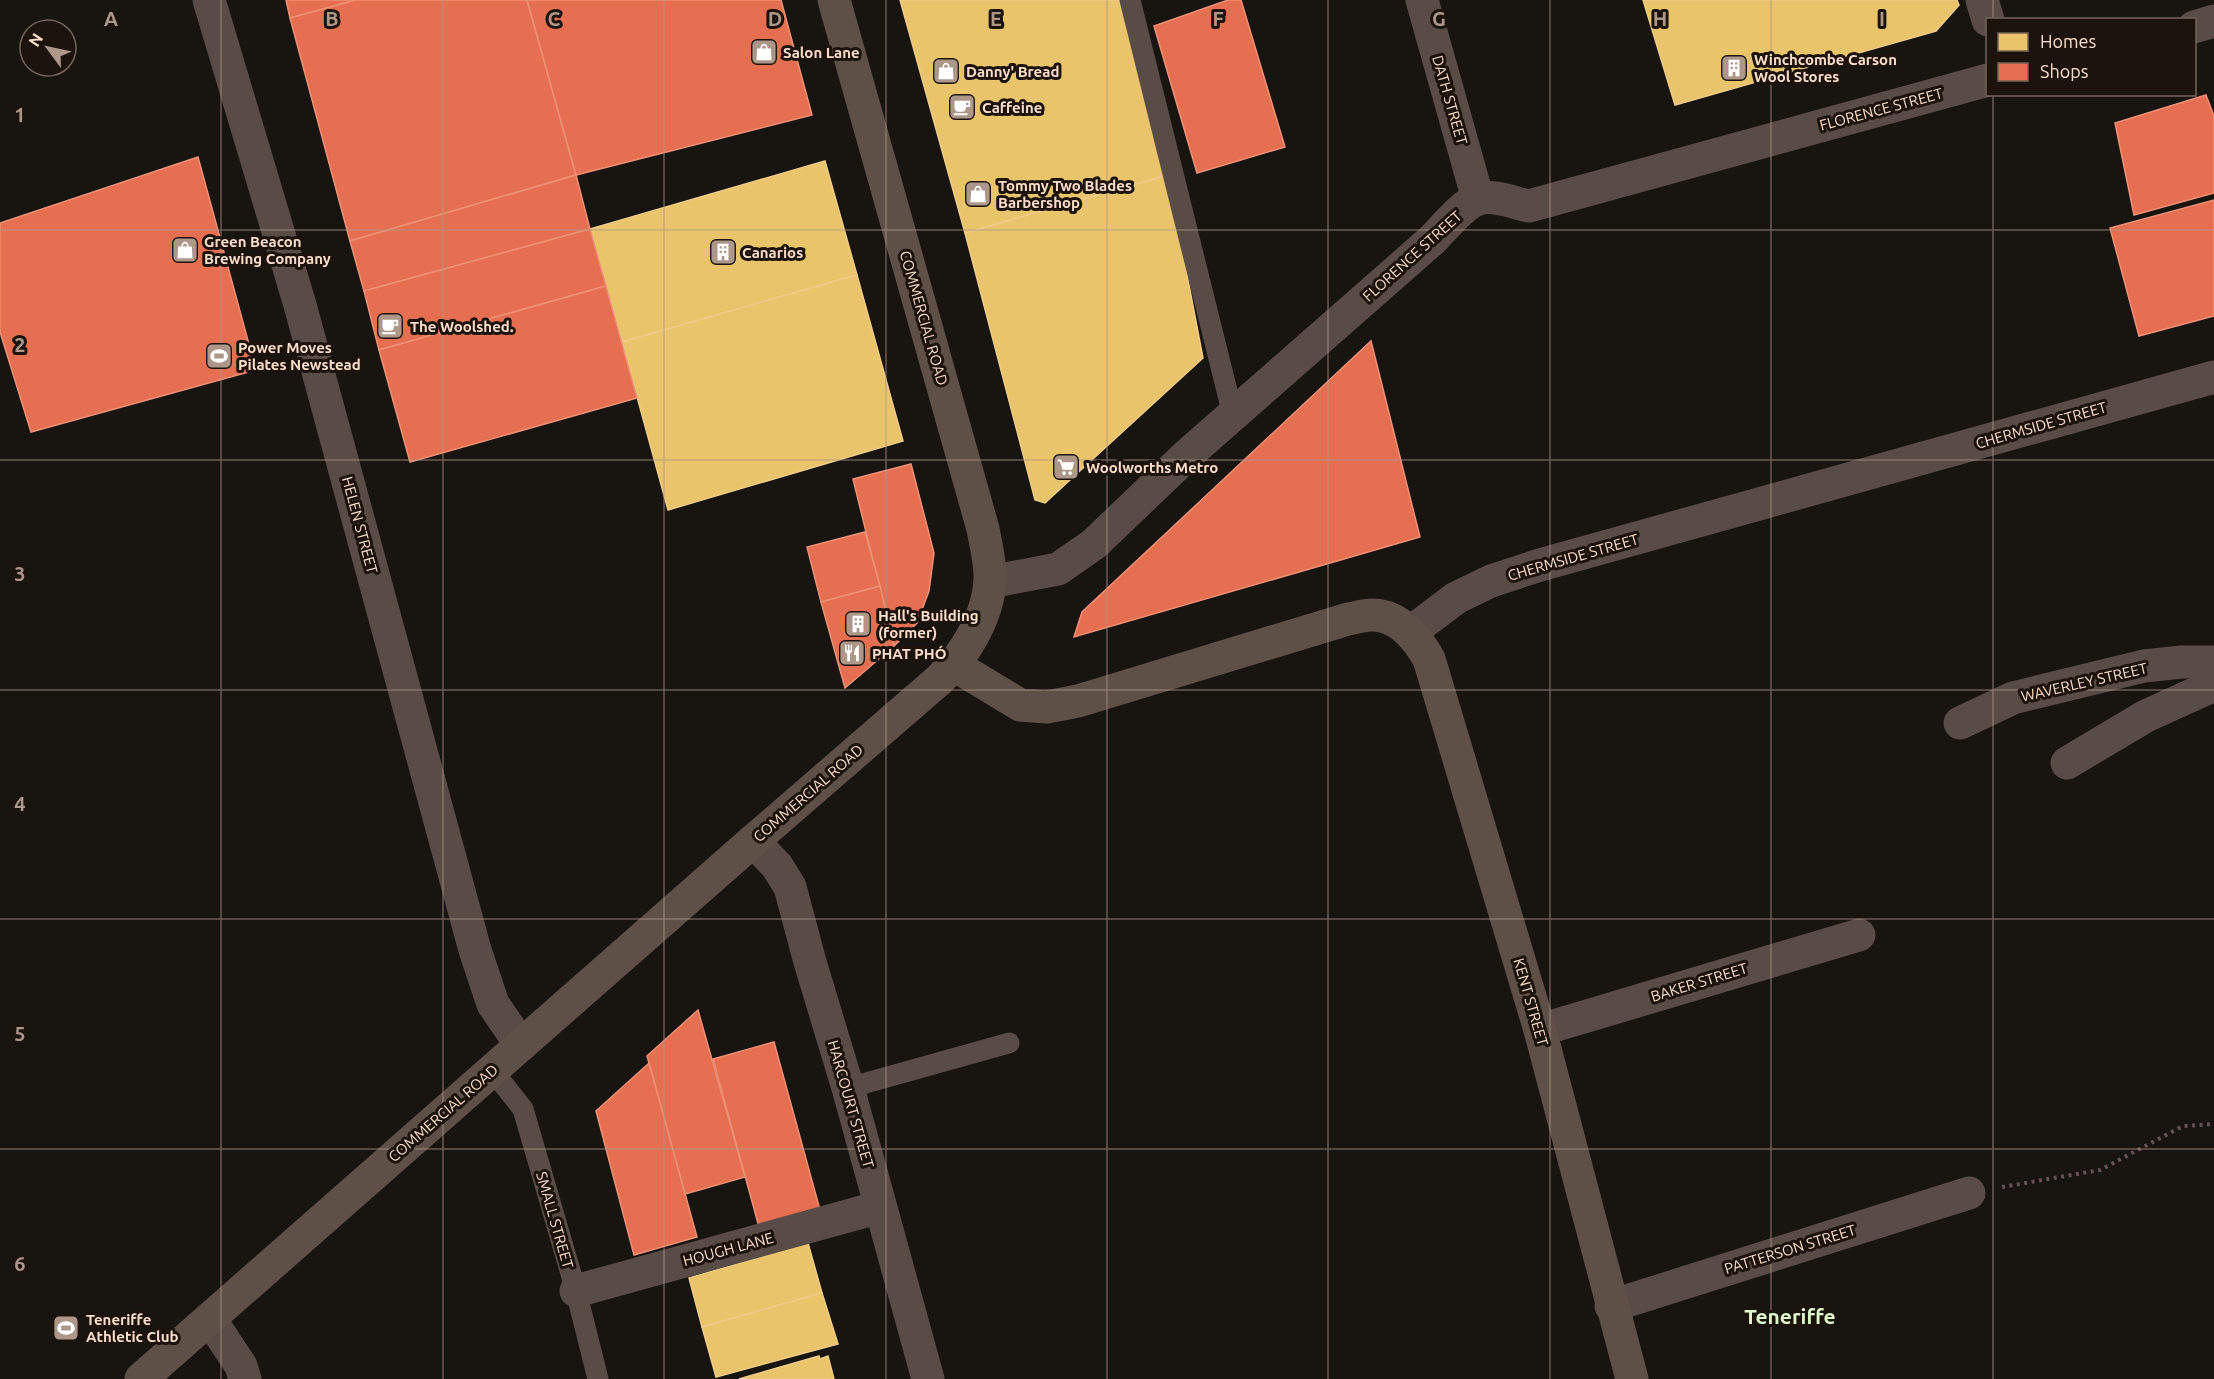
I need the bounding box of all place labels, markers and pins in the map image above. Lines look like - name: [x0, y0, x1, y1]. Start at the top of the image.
- shop icon: Salon Lane: [749, 37, 779, 67]
- place label: Salon Lane: [783, 44, 860, 61]
- place label: Winchcombe Carson Wool Stores: [1754, 51, 1897, 85]
- building icon: Winchcombe Carson Wool Stores: [1719, 53, 1749, 83]
- shop icon: Danny' Bread: [931, 56, 961, 86]
- place label: Danny' Bread: [966, 63, 1059, 80]
- cafe icon: Caffeine: [947, 92, 977, 122]
- place label: Caffeine: [982, 99, 1042, 116]
- place label: Tommy Two Blades Barbershop: [998, 177, 1132, 211]
- shop icon: Tommy Two Blades Barbershop: [963, 179, 993, 209]
- place label: Green Beacon Brewing Company: [204, 233, 331, 267]
- shop icon: Green Beacon Brewing Company: [170, 235, 200, 265]
- building icon: Canarios: [708, 237, 738, 267]
- place label: Canarios: [742, 244, 803, 261]
- cafe icon: The Woolshed.: [375, 311, 405, 341]
- place label: The Woolshed.: [410, 318, 514, 335]
- place label: Power Moves Pilates Newstead: [238, 339, 361, 373]
- sports icon: Power Moves Pilates Newstead: [204, 341, 234, 371]
- supermarket icon: Woolworths Metro: [1051, 452, 1081, 482]
- place label: Woolworths Metro: [1086, 459, 1218, 476]
- place label: Hall's Building (former): [878, 607, 979, 641]
- building icon: Hall's Building (former): [843, 609, 873, 639]
- restaurant icon: PHAT PHÓ: [837, 638, 867, 668]
- place label: PHAT PHÓ: [872, 645, 947, 662]
- place label: Teneriffe Athletic Club: [86, 1311, 178, 1345]
- sports icon: Teneriffe Athletic Club: [51, 1313, 81, 1343]

